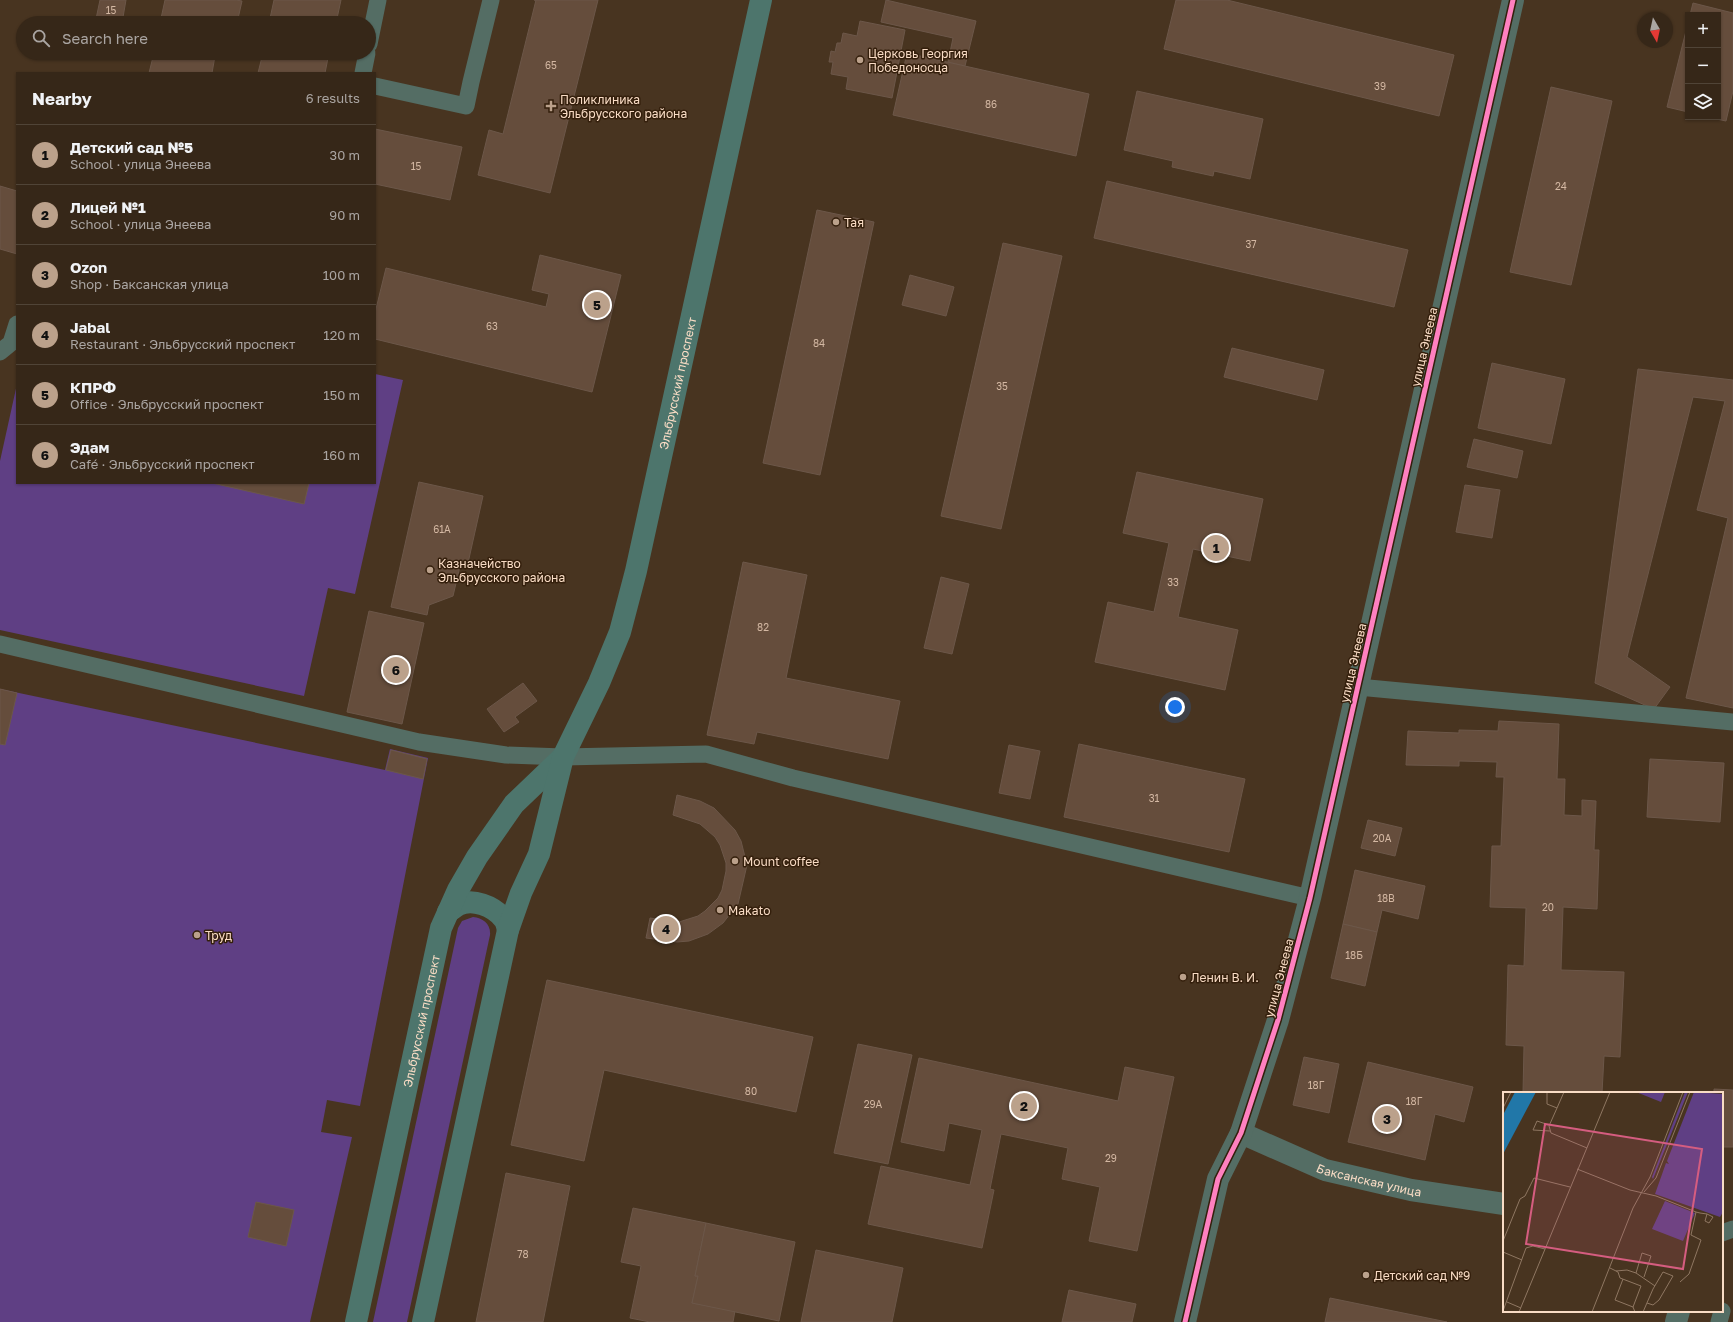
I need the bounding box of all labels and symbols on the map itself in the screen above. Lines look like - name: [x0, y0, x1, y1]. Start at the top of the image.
- house number: 15: [106, 4, 117, 16]
- north arrow: [1637, 12, 1673, 48]
- place label: Церковь Георгия Победоносца: [868, 46, 968, 75]
- marker: Церковь Георгия Победоносца: [855, 55, 865, 65]
- house number: 65: [545, 59, 557, 71]
- house number: 39: [1374, 80, 1386, 92]
- place label: Поликлиника Эльбрусского района: [560, 92, 687, 121]
- house number: 86: [985, 98, 997, 110]
- marker: Поликлиника Эльбрусского района: [545, 100, 557, 112]
- house number: 15: [411, 160, 422, 172]
- house number: 24: [1555, 180, 1567, 192]
- place label: Тая: [844, 215, 864, 230]
- marker: Тая: [831, 217, 841, 227]
- house number: 37: [1245, 238, 1257, 250]
- pin: 5: [584, 290, 610, 320]
- street label: улица Энеева: [1408, 306, 1440, 388]
- street label: Эльбрусский проспект: [655, 316, 699, 451]
- house number: 63: [486, 320, 498, 332]
- house number: 84: [813, 337, 825, 349]
- house number: 35: [996, 380, 1008, 392]
- house number: 61А: [433, 523, 451, 535]
- pin: 1: [1203, 533, 1229, 563]
- place label: Казначейство Эльбрусского района: [438, 556, 565, 585]
- marker: Казначейство Эльбрусского района: [425, 565, 435, 575]
- house number: 33: [1167, 576, 1179, 588]
- house number: 82: [757, 621, 769, 633]
- street label: улица Энеева: [1337, 622, 1369, 704]
- pin: 6: [383, 655, 409, 685]
- your location: [1165, 697, 1185, 717]
- house number: 31: [1149, 792, 1159, 804]
- house number: 20А: [1373, 832, 1392, 844]
- place label: Mount coffee: [743, 854, 819, 869]
- marker: Mount coffee: [730, 856, 740, 866]
- house number: 18В: [1377, 892, 1395, 904]
- house number: 20: [1542, 901, 1554, 913]
- place label: Мakato: [728, 903, 770, 918]
- marker: Мakato: [715, 905, 725, 915]
- pin: 4: [653, 914, 679, 944]
- place label: Труд: [205, 928, 232, 943]
- marker: Труд: [192, 930, 202, 940]
- street label: улица Энеева: [1261, 937, 1297, 1019]
- house number: 18Б: [1345, 949, 1363, 961]
- street label: Эльбрусский проспект: [399, 953, 443, 1088]
- place label: Ленин В. И.: [1191, 970, 1259, 985]
- marker: Ленин В. И.: [1178, 972, 1188, 982]
- house number: 18Г: [1308, 1079, 1325, 1091]
- house number: 80: [745, 1085, 757, 1097]
- pin: 2: [1011, 1091, 1037, 1121]
- inset map: [1503, 1092, 1723, 1312]
- house number: 18Г: [1406, 1095, 1423, 1107]
- house number: 29А: [864, 1098, 883, 1110]
- pin: 3: [1374, 1104, 1400, 1134]
- house number: 29: [1105, 1152, 1117, 1164]
- street label: Баксанская улица: [1314, 1160, 1423, 1199]
- house number: 78: [517, 1248, 529, 1260]
- place label: Детский сад №9: [1374, 1268, 1470, 1283]
- marker: Детский сад №9: [1361, 1270, 1371, 1280]

